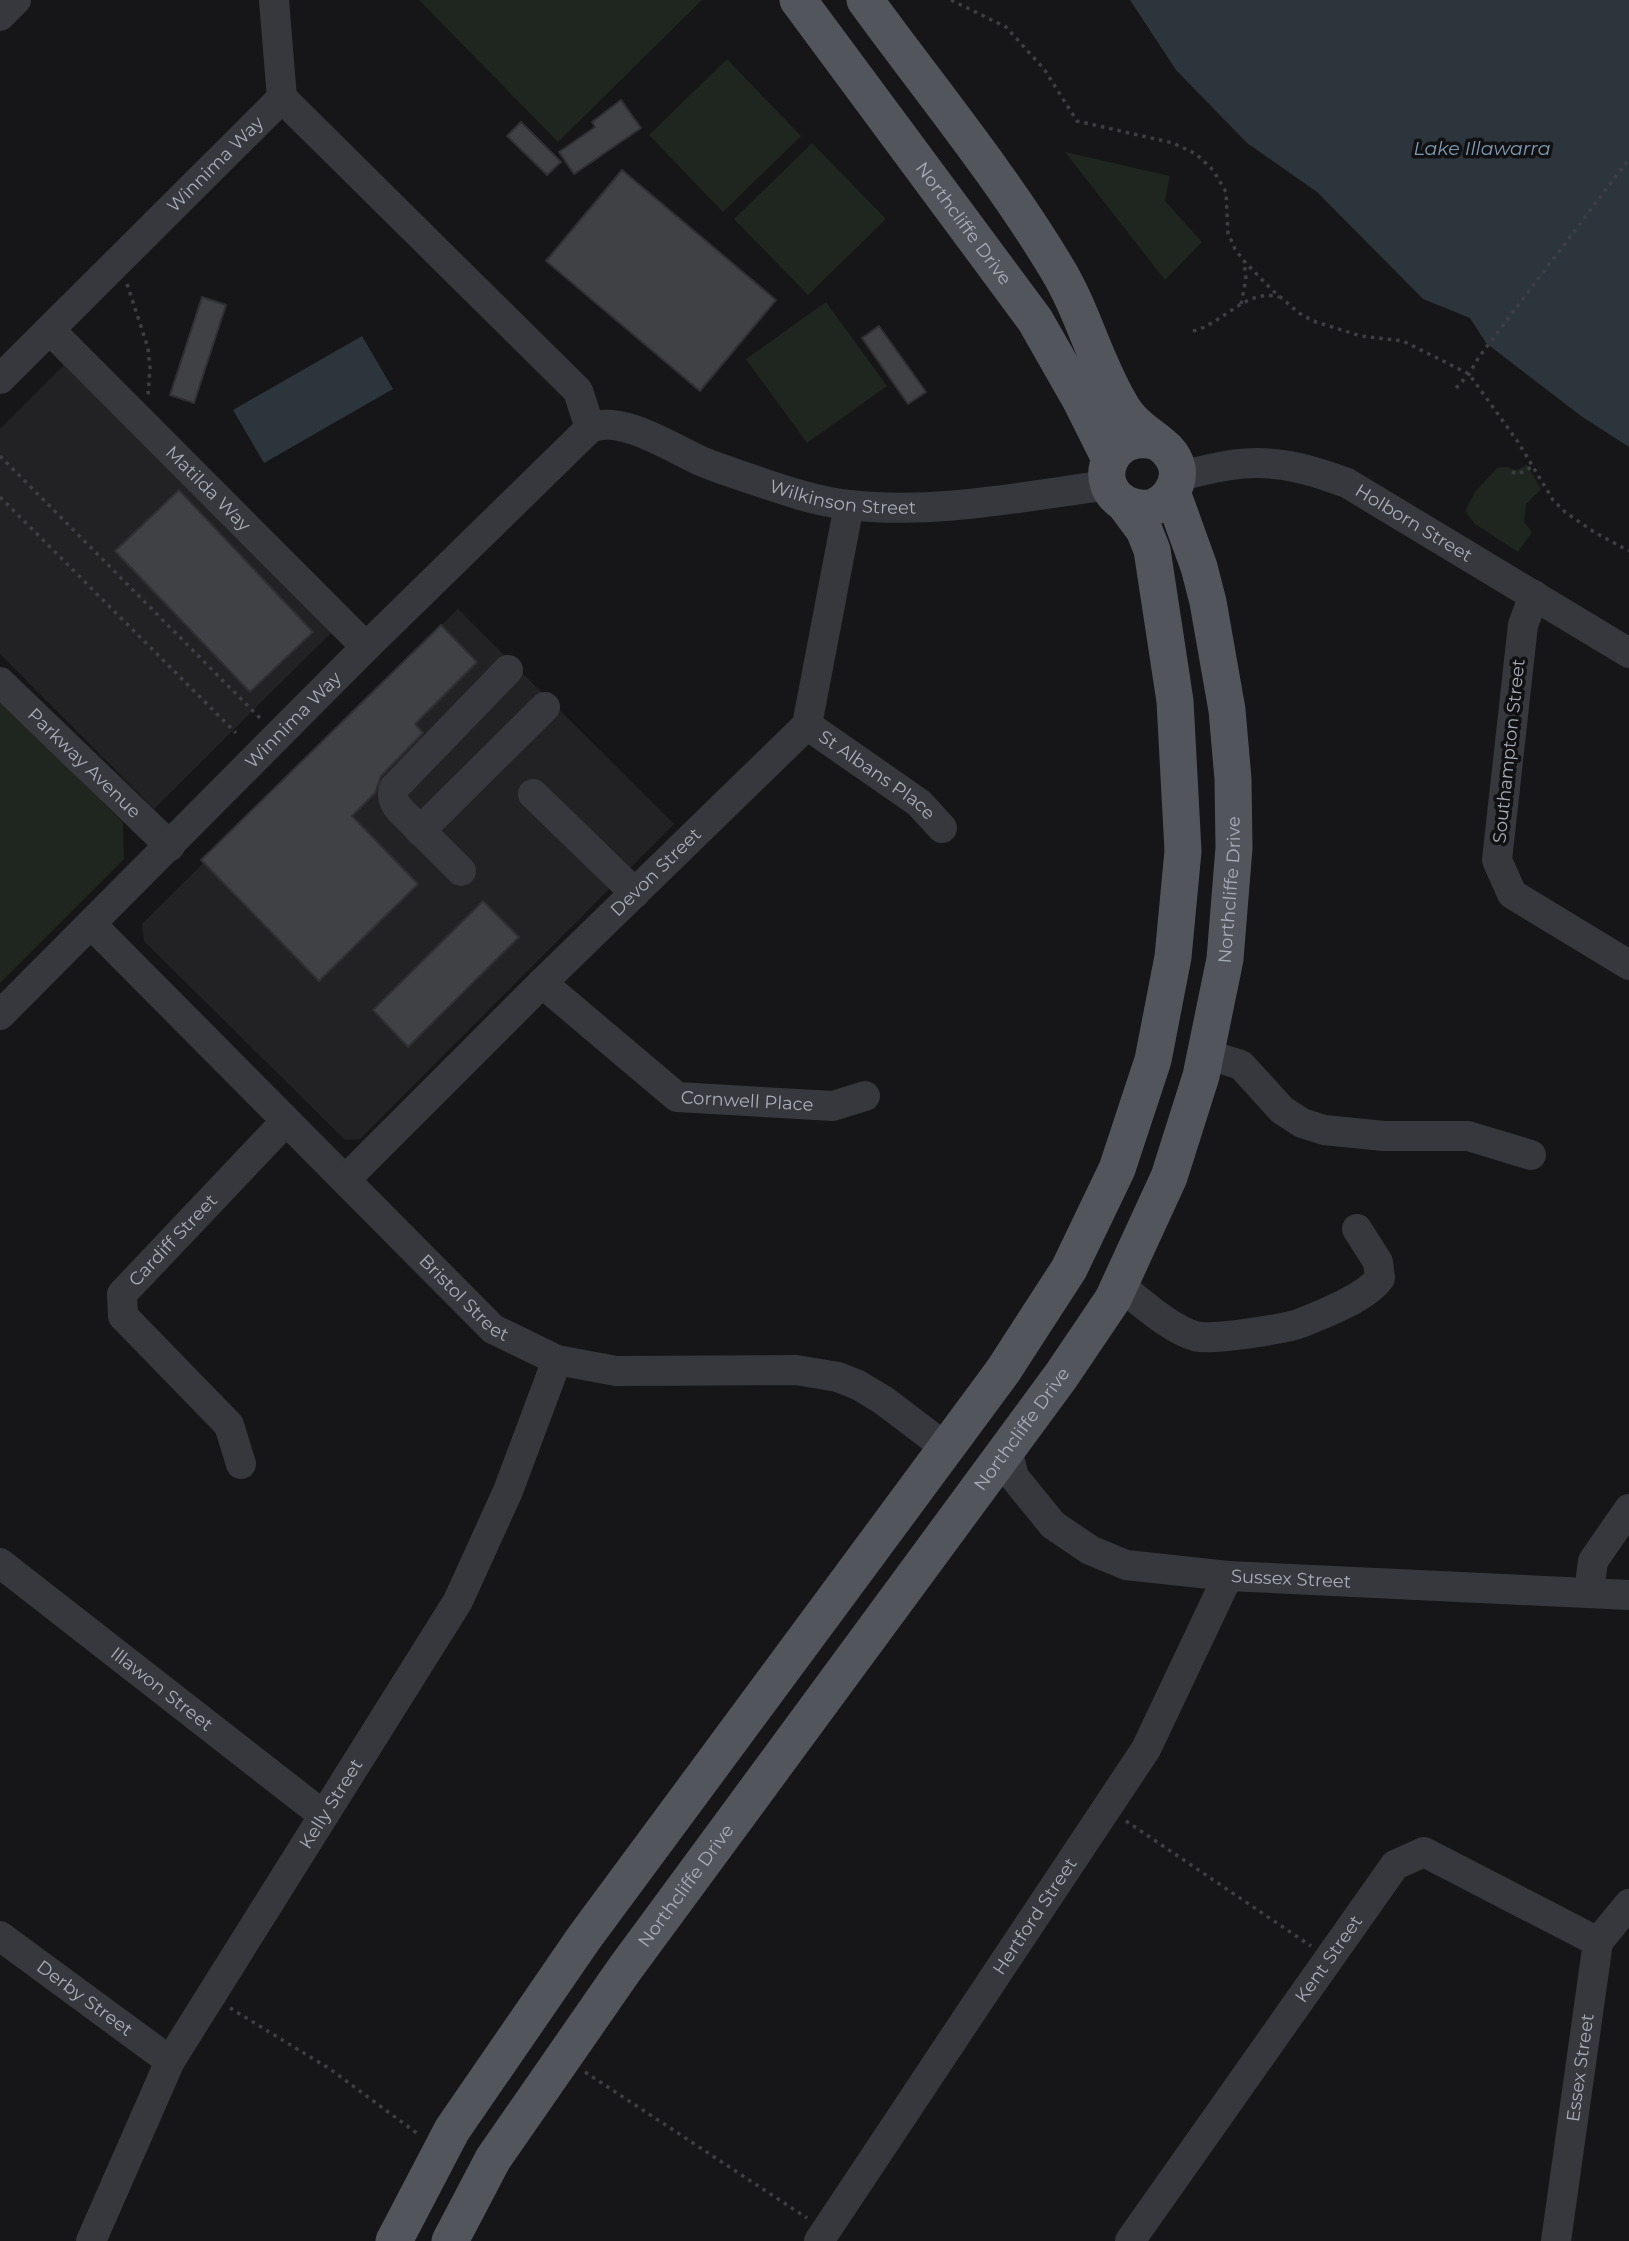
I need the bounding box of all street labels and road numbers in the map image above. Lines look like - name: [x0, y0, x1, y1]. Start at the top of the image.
- street label: Winnima Way: [163, 112, 268, 217]
- street label: Northcliffe Drive: [911, 158, 1016, 289]
- street label: Matilda Way: [161, 441, 255, 536]
- street label: Wilkinson Street: [767, 475, 916, 519]
- street label: Holborn Street: [1351, 480, 1476, 567]
- street label: Southampton Street: [1488, 658, 1530, 844]
- street label: Winnima Way: [241, 667, 346, 773]
- street label: Parkway Avenue: [23, 704, 146, 823]
- street label: St Albans Place: [814, 726, 940, 824]
- street label: Northcliffe Drive: [1214, 816, 1245, 964]
- street label: Devon Street: [606, 823, 706, 921]
- street label: Cornwell Place: [680, 1086, 814, 1116]
- street label: Cardiff Street: [124, 1190, 222, 1291]
- street label: Bristol Street: [414, 1250, 512, 1346]
- street label: Northcliffe Drive: [969, 1363, 1075, 1495]
- street label: Sussex Street: [1230, 1565, 1352, 1593]
- street label: Illawon Street: [106, 1642, 217, 1736]
- street label: Kelly Street: [295, 1755, 367, 1853]
- street label: Northcliffe Drive: [633, 1820, 739, 1952]
- street label: Hertford Street: [988, 1853, 1082, 1979]
- street label: Kent Street: [1290, 1911, 1367, 2007]
- street label: Derby Street: [32, 1956, 137, 2041]
- street label: Essex Street: [1562, 2012, 1599, 2123]

